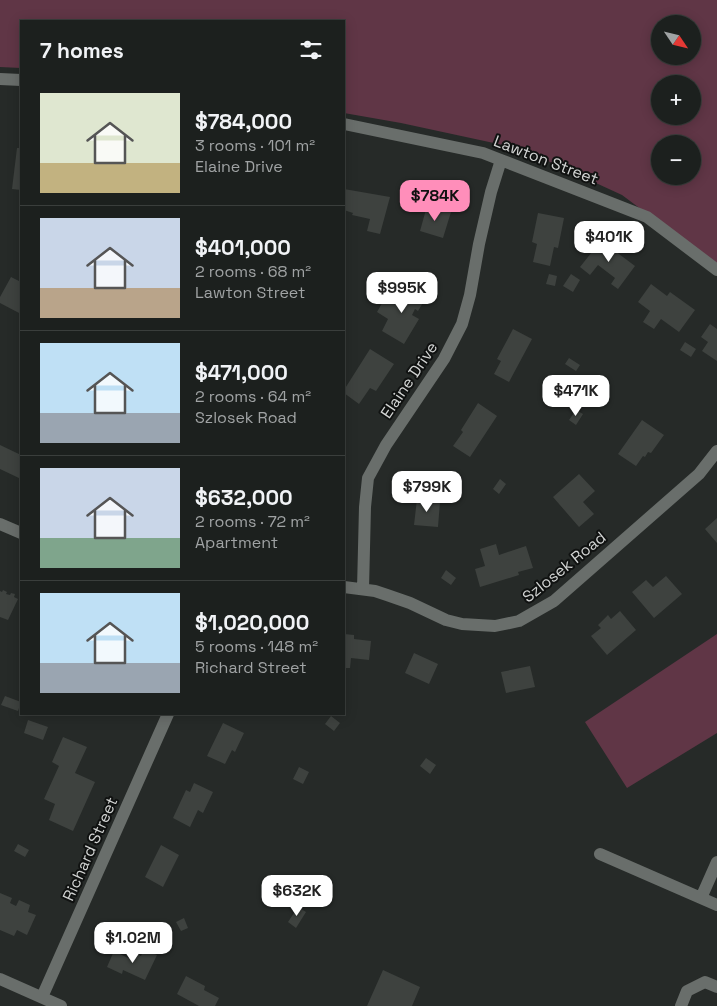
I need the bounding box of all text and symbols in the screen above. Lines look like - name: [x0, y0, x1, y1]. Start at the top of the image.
- north arrow: [651, 15, 701, 65]
- map controls: [651, 15, 701, 185]
- icon: filters: [297, 36, 325, 64]
- text: 7 homes: [40, 37, 124, 64]
- button: +: [651, 75, 701, 125]
- text: $784,000: [195, 108, 292, 135]
- icon: home: [80, 113, 140, 173]
- street label: Lawton Street: [491, 130, 601, 190]
- text: 3 rooms · 101 m²: [195, 135, 315, 156]
- button: −: [651, 135, 701, 185]
- text: Elaine Drive: [195, 156, 283, 177]
- pin: $784K: [400, 180, 470, 222]
- text: $784K: [411, 185, 459, 206]
- pin: $401K: [574, 220, 644, 263]
- text: $401K: [585, 226, 633, 247]
- text: $401,000: [195, 234, 291, 261]
- icon: home: [80, 238, 140, 298]
- text: 2 rooms · 68 m²: [195, 261, 311, 282]
- pin: $995K: [367, 272, 437, 314]
- text: $995K: [377, 277, 427, 298]
- text: Lawton Street: [195, 282, 305, 303]
- street label: Elaine Drive: [376, 338, 442, 422]
- text: $471,000: [195, 359, 288, 386]
- icon: home: [80, 363, 140, 423]
- pin: $471K: [541, 374, 611, 417]
- text: $471K: [553, 380, 599, 401]
- text: 2 rooms · 64 m²: [195, 386, 311, 407]
- text: Szlosek Road: [195, 407, 297, 428]
- pin: $799K: [392, 470, 462, 513]
- text: $799K: [403, 476, 451, 497]
- text: $632,000: [195, 484, 293, 511]
- icon: home: [80, 488, 140, 548]
- text: 2 rooms · 72 m²: [195, 511, 310, 532]
- street label: Szlosek Road: [518, 527, 610, 607]
- text: Apartment: [195, 532, 278, 553]
- text: $1,020,000: [195, 609, 309, 636]
- icon: home: [80, 613, 140, 673]
- text: 5 rooms · 148 m²: [195, 636, 318, 657]
- text: Richard Street: [195, 657, 307, 678]
- street label: Richard Street: [58, 794, 122, 904]
- pin: $632K: [262, 874, 332, 917]
- text: $632K: [273, 880, 321, 901]
- pin: $1.02M: [92, 922, 174, 964]
- text: $1.02M: [105, 927, 161, 948]

